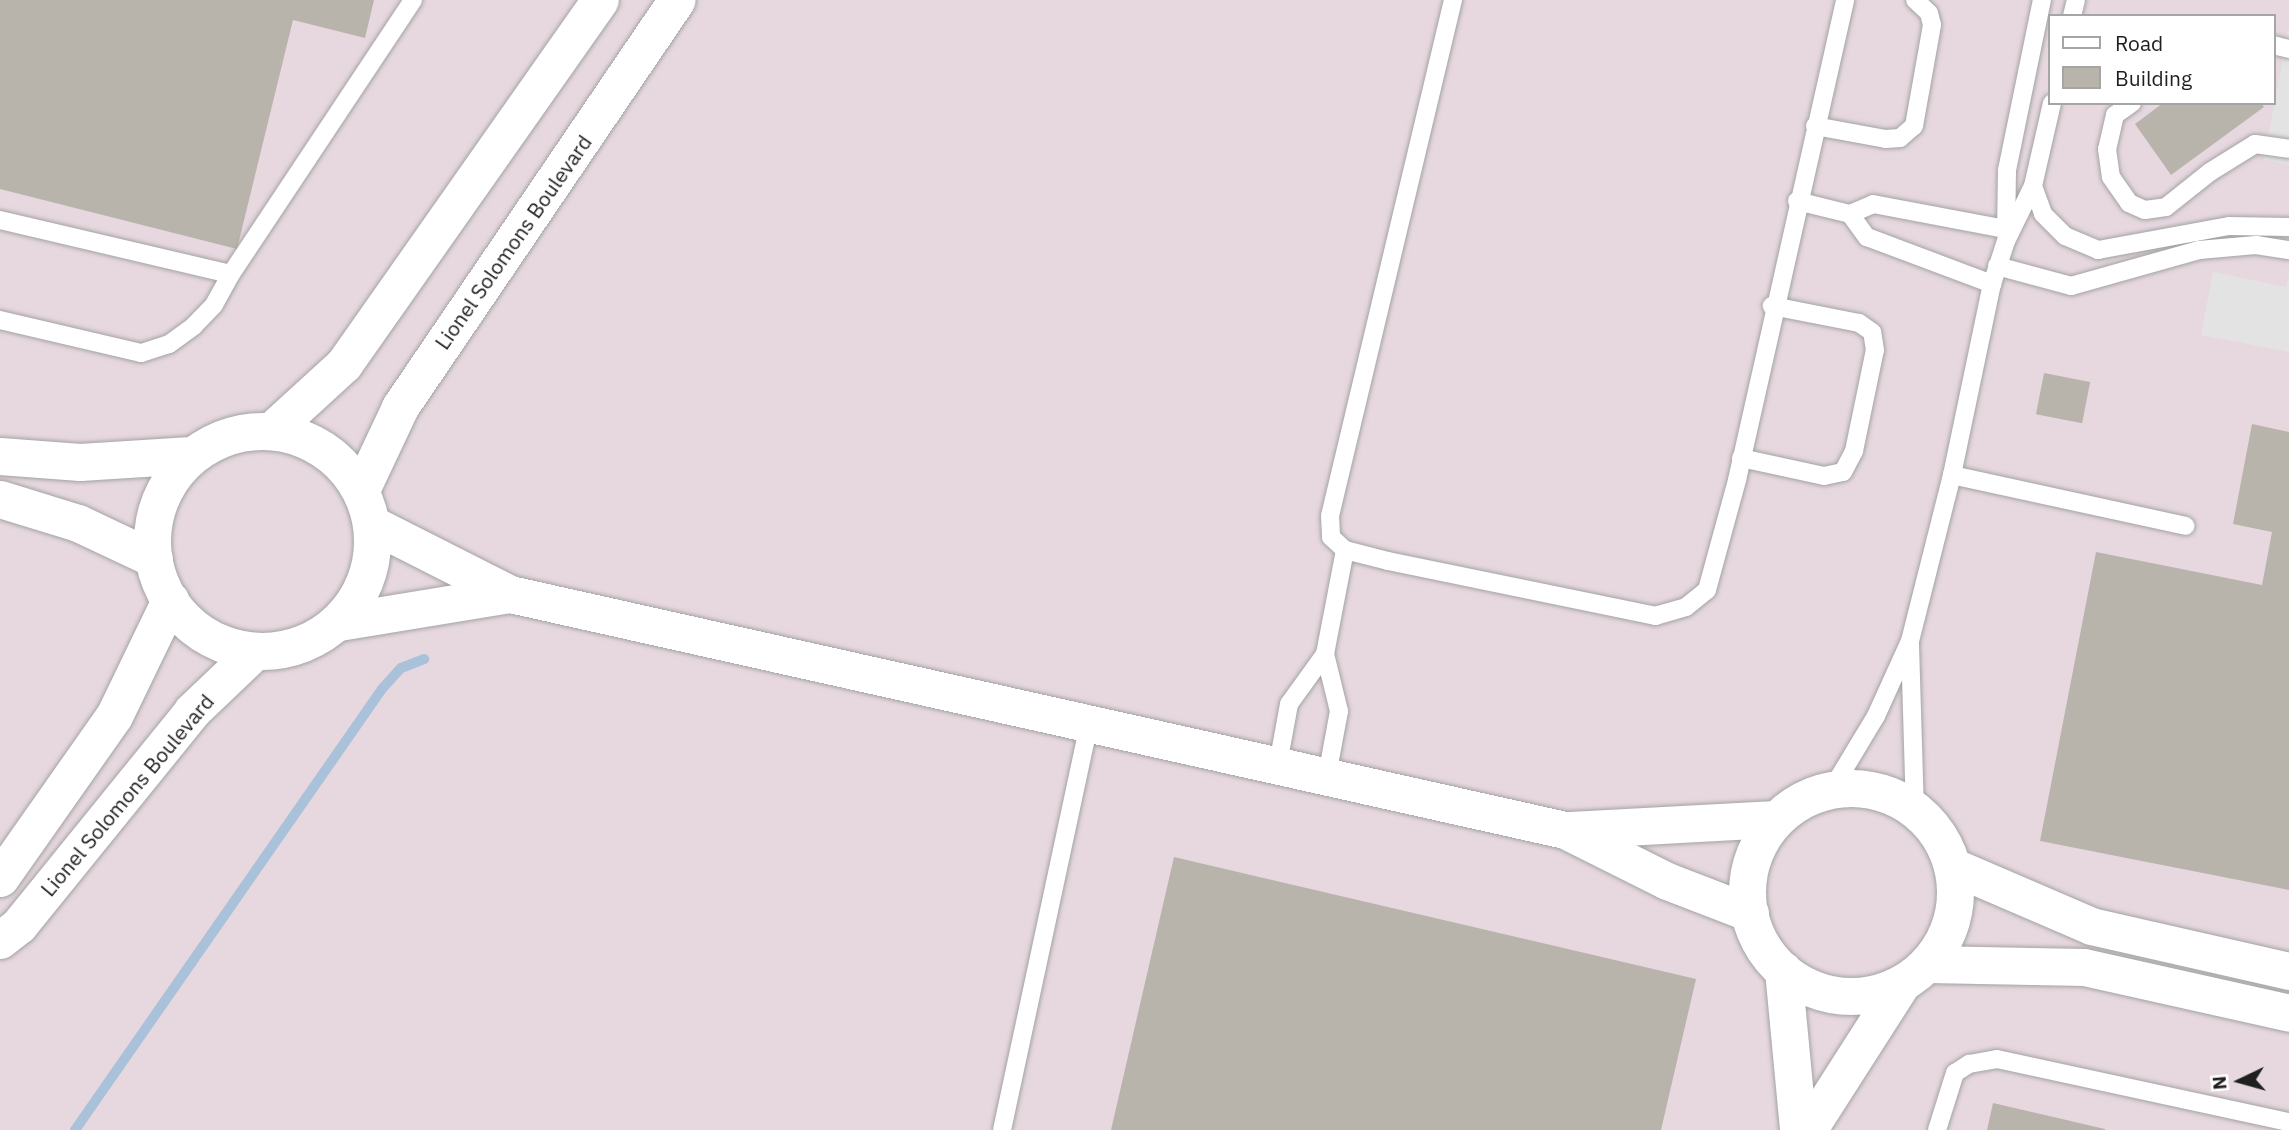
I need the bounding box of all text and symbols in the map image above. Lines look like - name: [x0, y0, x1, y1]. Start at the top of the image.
- legend: [2048, 14, 2275, 105]
- text: Road: [2115, 29, 2163, 57]
- text: Building: [2115, 64, 2192, 92]
- street label: Lionel Solomons Boulevard: [429, 130, 597, 354]
- street label: Lionel Solomons Boulevard: [35, 689, 219, 901]
- north arrow: [2205, 1046, 2275, 1116]
- text: N: [2207, 1075, 2232, 1091]

